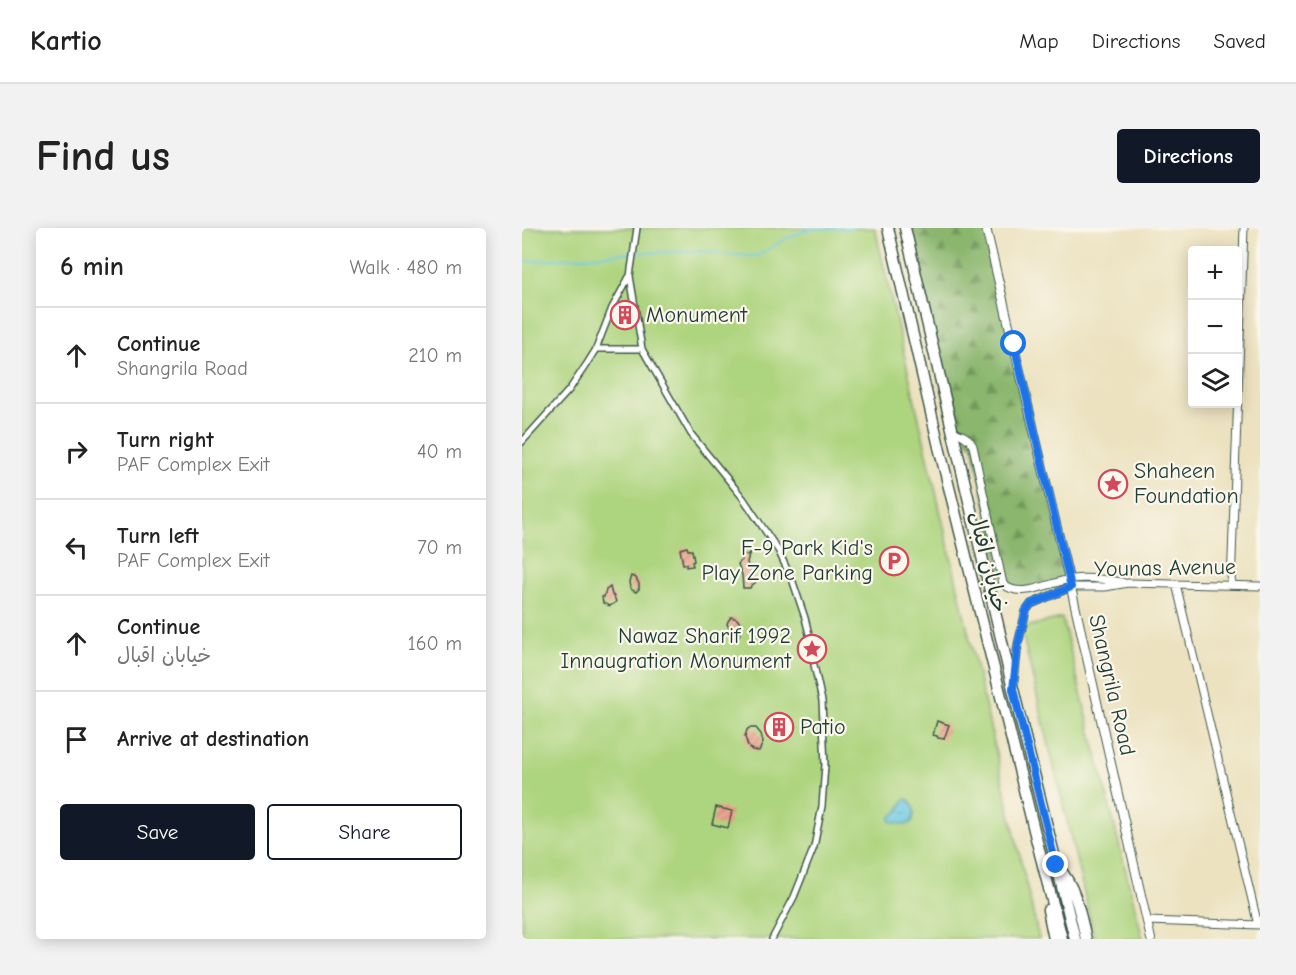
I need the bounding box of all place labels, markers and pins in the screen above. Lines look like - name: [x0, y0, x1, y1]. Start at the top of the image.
- building icon: Monument: [609, 299, 641, 331]
- place label: Monument: [646, 302, 748, 328]
- place label: Shaheen Foundation: [1134, 458, 1239, 509]
- place icon: Shaheen Foundation: [1097, 468, 1129, 500]
- place label: F-9 Park Kid's Play Zone Parking: [701, 535, 873, 586]
- parking icon: F-9 Park Kid's Play Zone Parking: [878, 545, 910, 577]
- place label: Nawaz Sharif 1992 Innaugration Monument: [561, 623, 792, 674]
- place icon: Nawaz Sharif 1992 Innaugration Monument: [796, 633, 828, 665]
- building icon: Patio: [763, 711, 795, 743]
- place label: Patio: [800, 714, 846, 740]

